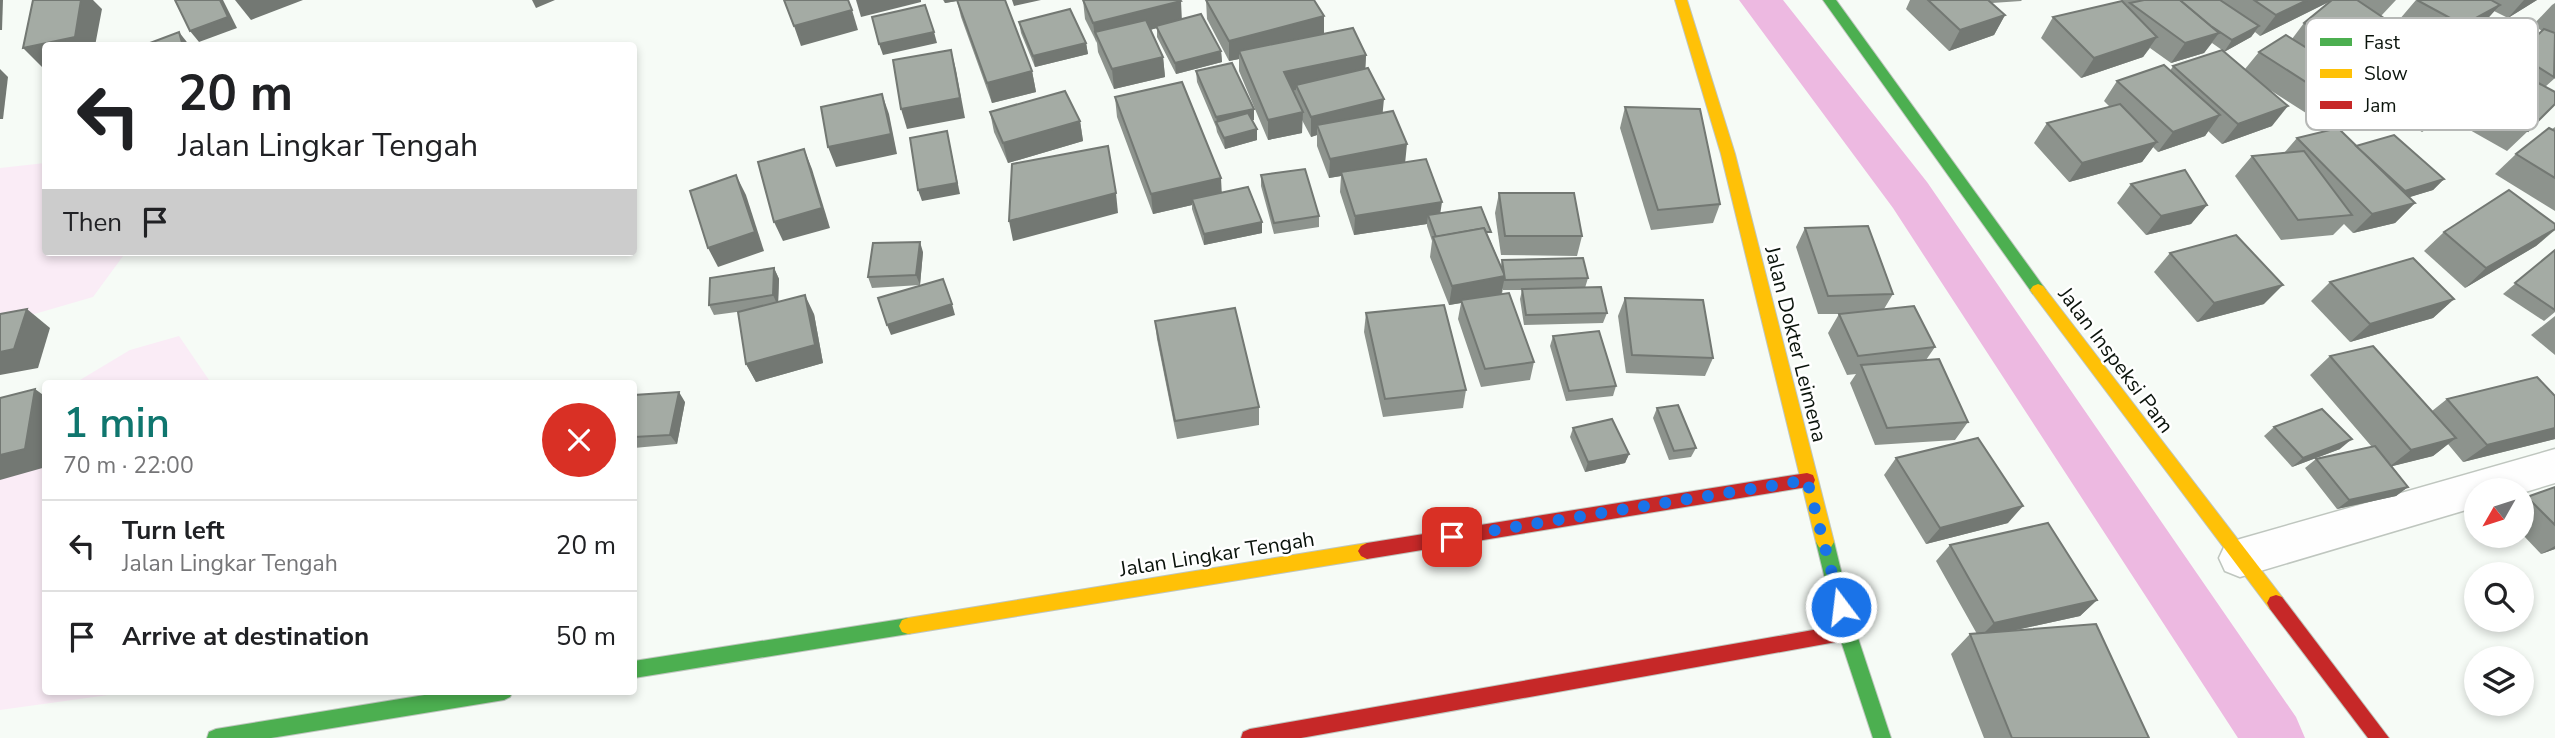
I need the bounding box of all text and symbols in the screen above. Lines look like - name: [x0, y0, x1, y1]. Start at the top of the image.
- legend: [2306, 18, 2538, 130]
- text: Fast: [2364, 30, 2400, 56]
- text: 20 m: [178, 60, 293, 127]
- text: Slow: [2364, 61, 2408, 87]
- icon: left: [63, 70, 154, 161]
- text: Jam: [2363, 93, 2397, 119]
- text: Jalan Lingkar Tengah: [178, 124, 478, 167]
- icon: arrive: [136, 203, 174, 241]
- text: Then: [63, 205, 122, 240]
- street label: Jalan Dokter Leimena: [1758, 242, 1834, 445]
- street label: Jalan Inspeksi Pam: [2051, 280, 2180, 439]
- text: 1 min: [63, 395, 170, 452]
- button: close: [542, 403, 616, 477]
- text: 70 m · 22:00: [63, 450, 194, 481]
- north arrow: [2464, 478, 2534, 548]
- map controls: [2464, 478, 2534, 716]
- pin: [1422, 507, 1482, 567]
- text: Turn left: [122, 513, 225, 548]
- icon: arrive: [1433, 518, 1471, 556]
- street label: Jalan Lingkar Tengah: [1117, 525, 1317, 583]
- icon: left: [63, 527, 101, 565]
- text: 20 m: [556, 528, 616, 563]
- text: Jalan Lingkar Tengah: [122, 548, 338, 579]
- button: search: [2464, 562, 2534, 632]
- position arrow: [1804, 570, 1878, 644]
- icon: arrive: [63, 618, 101, 656]
- text: Arrive at destination: [122, 619, 369, 654]
- text: 50 m: [556, 619, 616, 654]
- button: layers: [2464, 646, 2534, 716]

